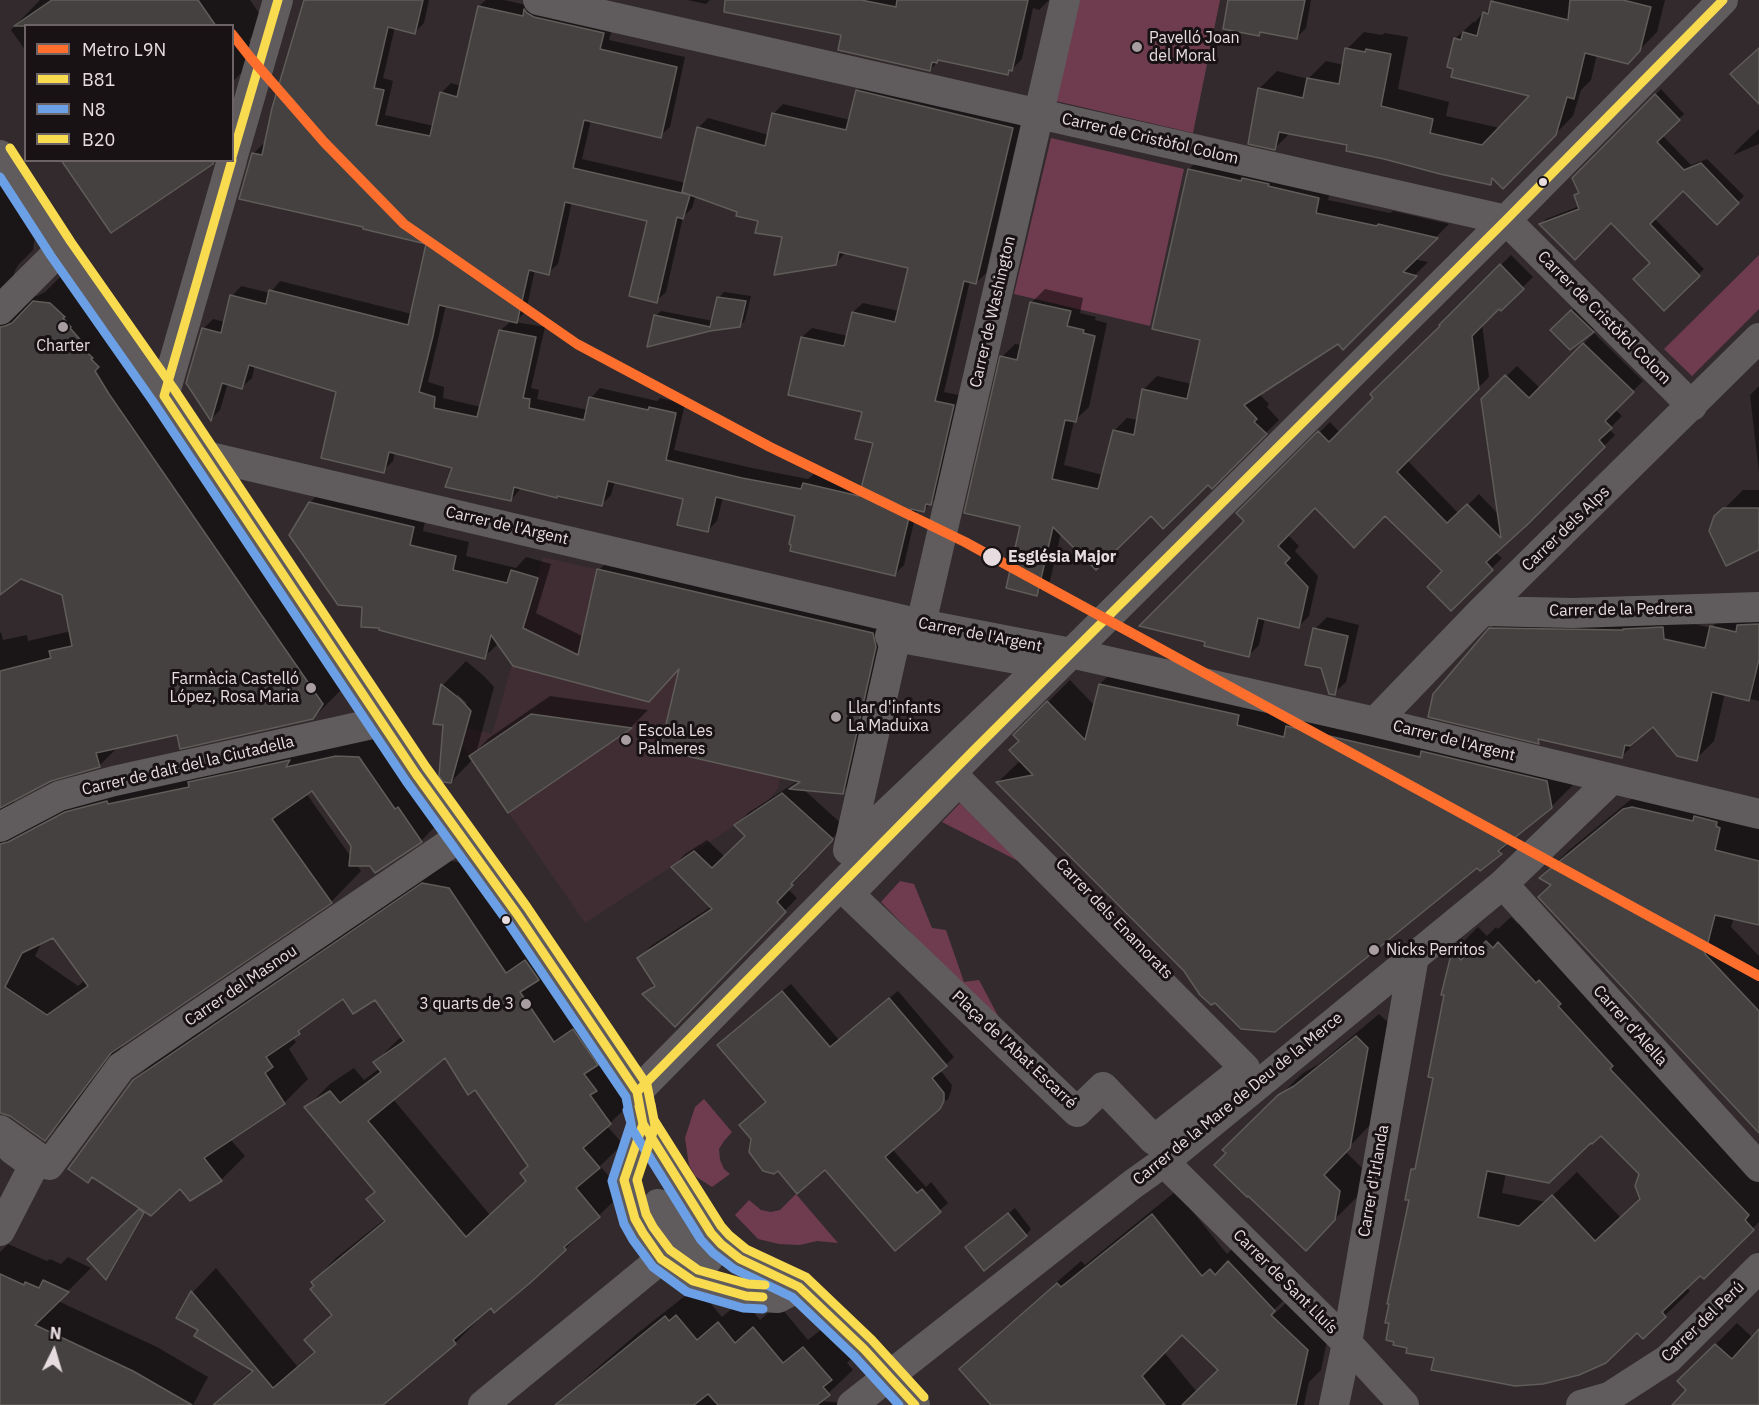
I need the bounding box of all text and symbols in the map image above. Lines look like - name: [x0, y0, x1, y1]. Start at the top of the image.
- legend: [24, 24, 234, 162]
- place label: Pavelló Joan del Moral: [1149, 28, 1240, 66]
- text: Metro L9N: [82, 38, 166, 61]
- marker: Pavelló Joan del Moral: [1130, 40, 1144, 54]
- text: B81: [82, 68, 115, 91]
- text: N8: [82, 98, 106, 121]
- street label: Carrer de Cristòfol Colom: [1060, 109, 1240, 169]
- text: B20: [82, 128, 115, 151]
- unlabelled marker: [1537, 176, 1549, 188]
- street label: Carrer de Washington: [966, 234, 1020, 390]
- street label: Carrer de Cristòfol Colom: [1533, 247, 1675, 389]
- marker: Charter: [56, 320, 70, 334]
- place label: Charter: [36, 336, 90, 356]
- street label: Carrer dels Alps: [1518, 482, 1614, 576]
- street label: Carrer de l'Argent: [444, 503, 570, 549]
- marker: Església Major: [981, 546, 1003, 568]
- place label: Església Major: [1008, 547, 1116, 567]
- street label: Carrer de la Pedrera: [1549, 599, 1693, 621]
- street label: Carrer de l'Argent: [917, 614, 1043, 656]
- place label: Farmàcia Castelló López, Rosa Maria: [169, 669, 299, 707]
- marker: Farmàcia Castelló López, Rosa Maria: [304, 681, 318, 695]
- place label: Llar d'infants La Maduixa: [848, 698, 941, 736]
- marker: Llar d'infants La Maduixa: [829, 710, 843, 724]
- street label: Carrer de l'Argent: [1391, 717, 1517, 765]
- place label: Escola Les Palmeres: [638, 721, 713, 759]
- street label: Carrer de dalt del la Ciutadella: [80, 732, 296, 800]
- marker: Escola Les Palmeres: [619, 733, 633, 747]
- street label: Carrer dels Enamorats: [1051, 855, 1177, 983]
- unlabelled marker: [500, 914, 512, 926]
- place label: Nicks Perritos: [1386, 940, 1485, 960]
- street label: Carrer del Masnou: [181, 941, 301, 1031]
- marker: Nicks Perritos: [1367, 943, 1381, 957]
- street label: Carrer d'Alella: [1589, 982, 1671, 1070]
- street label: Plaça de l'Abat Escarré: [948, 987, 1080, 1113]
- place label: 3 quarts de 3: [419, 994, 514, 1014]
- marker: 3 quarts de 3: [519, 997, 533, 1011]
- street label: Carrer de la Mare de Deu de la Merce: [1129, 1008, 1347, 1190]
- street label: Carrer d'Irlanda: [1355, 1123, 1393, 1239]
- street label: Carrer de Sant Lluís: [1229, 1226, 1341, 1338]
- street label: Carrer del Perú: [1658, 1278, 1748, 1366]
- north arrow: [24, 1321, 84, 1381]
- text: N: [49, 1323, 62, 1344]

